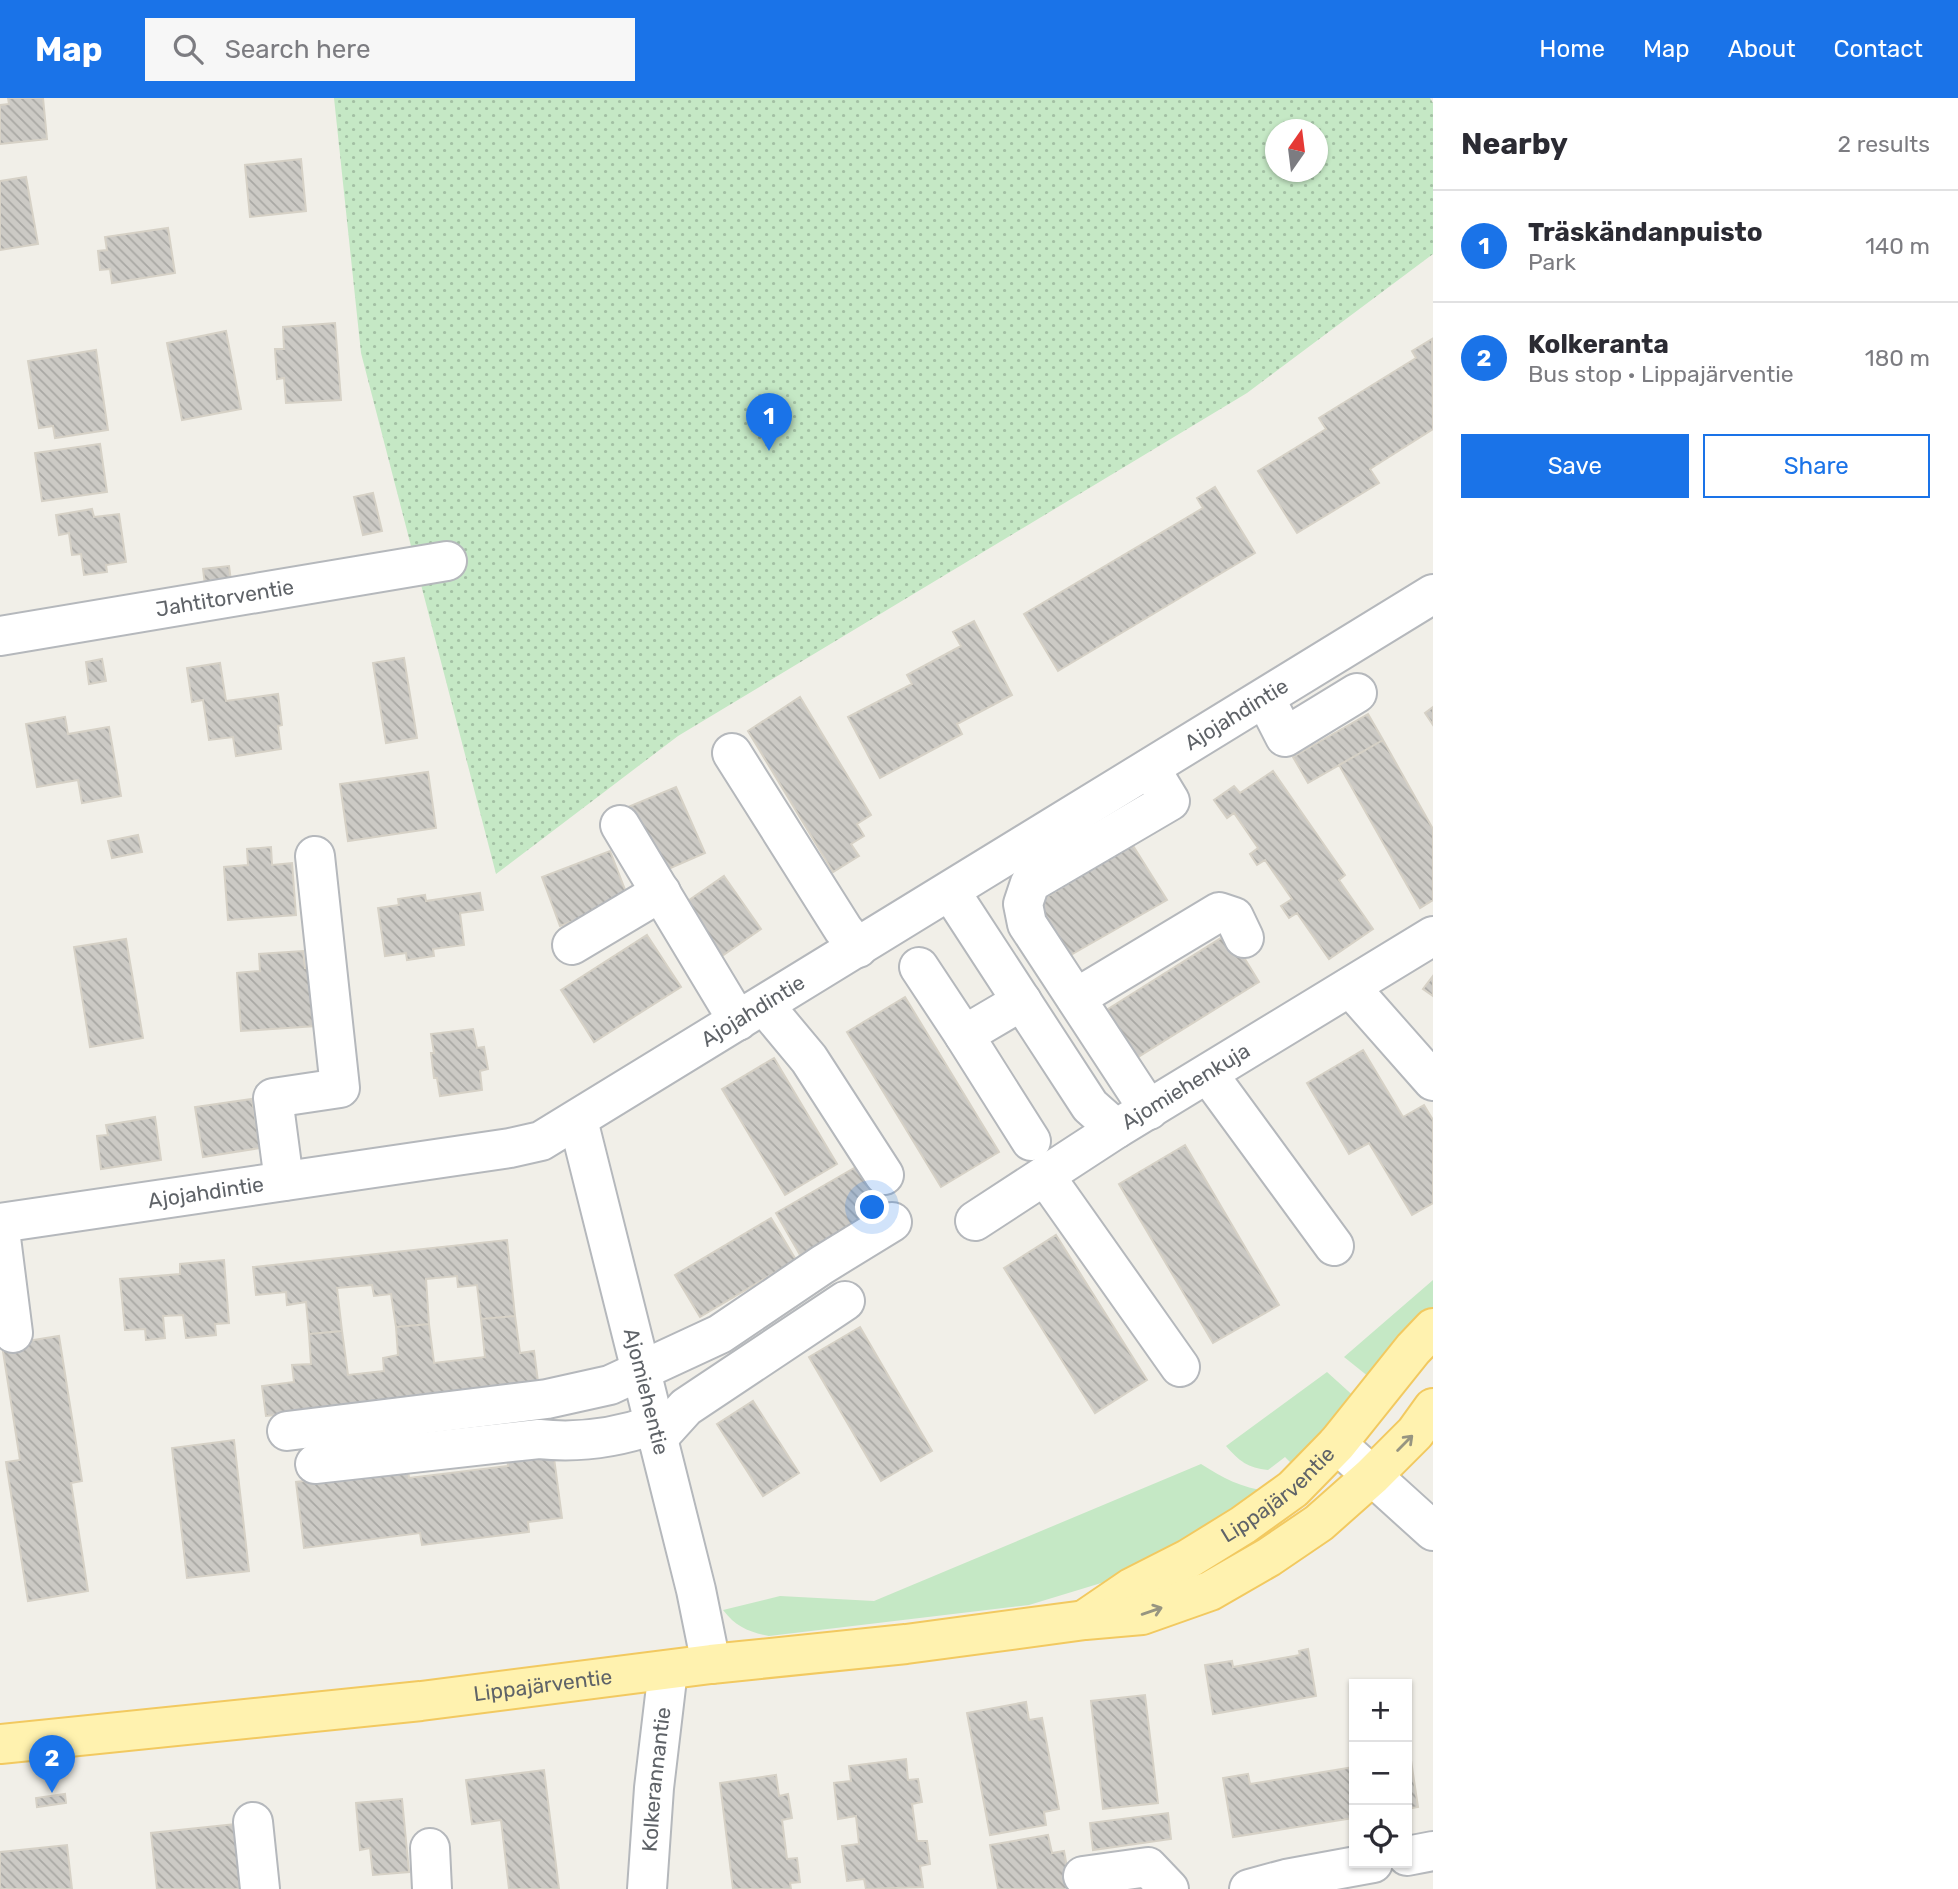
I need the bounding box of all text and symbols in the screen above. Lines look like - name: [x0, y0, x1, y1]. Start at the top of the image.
- search box: [145, 18, 635, 81]
- text: Map: [35, 30, 103, 69]
- icon: search: [169, 30, 207, 68]
- text: Search here: [225, 34, 370, 65]
- text: Home: [1539, 35, 1605, 63]
- text: Map: [1643, 35, 1690, 63]
- text: About: [1728, 35, 1796, 63]
- text: Contact: [1834, 35, 1923, 63]
- north arrow: [1265, 119, 1328, 182]
- text: Nearby: [1461, 126, 1568, 162]
- text: 2 results: [1838, 130, 1930, 158]
- text: Träskändanpuisto: [1528, 217, 1763, 248]
- text: 1: [1478, 232, 1490, 260]
- text: 140 m: [1865, 232, 1930, 260]
- text: Park: [1528, 248, 1576, 276]
- text: Kolkeranta: [1528, 329, 1669, 360]
- text: 2: [1477, 344, 1491, 372]
- text: 180 m: [1865, 344, 1930, 372]
- text: Bus stop · Lippajärventie: [1528, 360, 1794, 388]
- pin: 1: [746, 393, 792, 451]
- button: Save: [1461, 434, 1689, 498]
- button: Share: [1703, 434, 1930, 498]
- street label: Jahtitorventie: [154, 574, 296, 622]
- street label: Ajojahdintie: [1180, 673, 1293, 755]
- street label: Ajojahdintie: [696, 969, 809, 1052]
- street label: Ajomiehenkuja: [1117, 1038, 1254, 1135]
- street label: Ajojahdintie: [146, 1171, 265, 1213]
- your location: [855, 1190, 889, 1224]
- street label: Ajomiehentie: [619, 1325, 675, 1457]
- one-way arrow: [1396, 1435, 1413, 1452]
- street label: Lippajärventie: [1216, 1441, 1339, 1548]
- one-way arrow: [1141, 1604, 1163, 1616]
- street label: Lippajärventie: [472, 1664, 613, 1706]
- map controls: [1349, 1679, 1412, 1868]
- button: +: [1349, 1679, 1412, 1742]
- street label: Kolkerannantie: [637, 1706, 676, 1853]
- pin: 2: [29, 1735, 75, 1793]
- button: −: [1349, 1742, 1412, 1805]
- button: locate: [1349, 1805, 1412, 1868]

